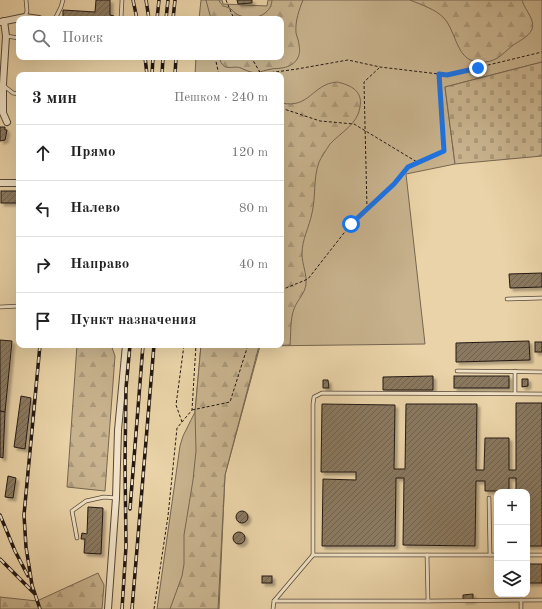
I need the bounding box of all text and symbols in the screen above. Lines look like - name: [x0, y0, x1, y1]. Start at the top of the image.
- search box: [16, 16, 284, 60]
- icon: search: [30, 27, 52, 49]
- text: Поиск: [62, 31, 103, 46]
- route end: [469, 59, 487, 77]
- text: 3 мин: [32, 90, 77, 107]
- text: Пешком · 240 m: [174, 91, 268, 104]
- icon: ahead: [32, 142, 54, 164]
- text: Прямо: [70, 145, 116, 160]
- text: 120 m: [231, 146, 268, 159]
- icon: left: [32, 198, 54, 220]
- text: Налево: [70, 201, 120, 216]
- text: 80 m: [239, 202, 268, 215]
- route start: [342, 215, 360, 233]
- icon: right: [32, 254, 54, 276]
- text: Направо: [70, 257, 129, 272]
- text: 40 m: [239, 258, 268, 271]
- icon: arrive: [32, 310, 54, 332]
- text: Пункт назначения: [70, 313, 197, 328]
- map controls: [494, 489, 530, 597]
- button: +: [494, 489, 530, 525]
- button: −: [494, 525, 530, 561]
- button: layers: [494, 561, 530, 597]

